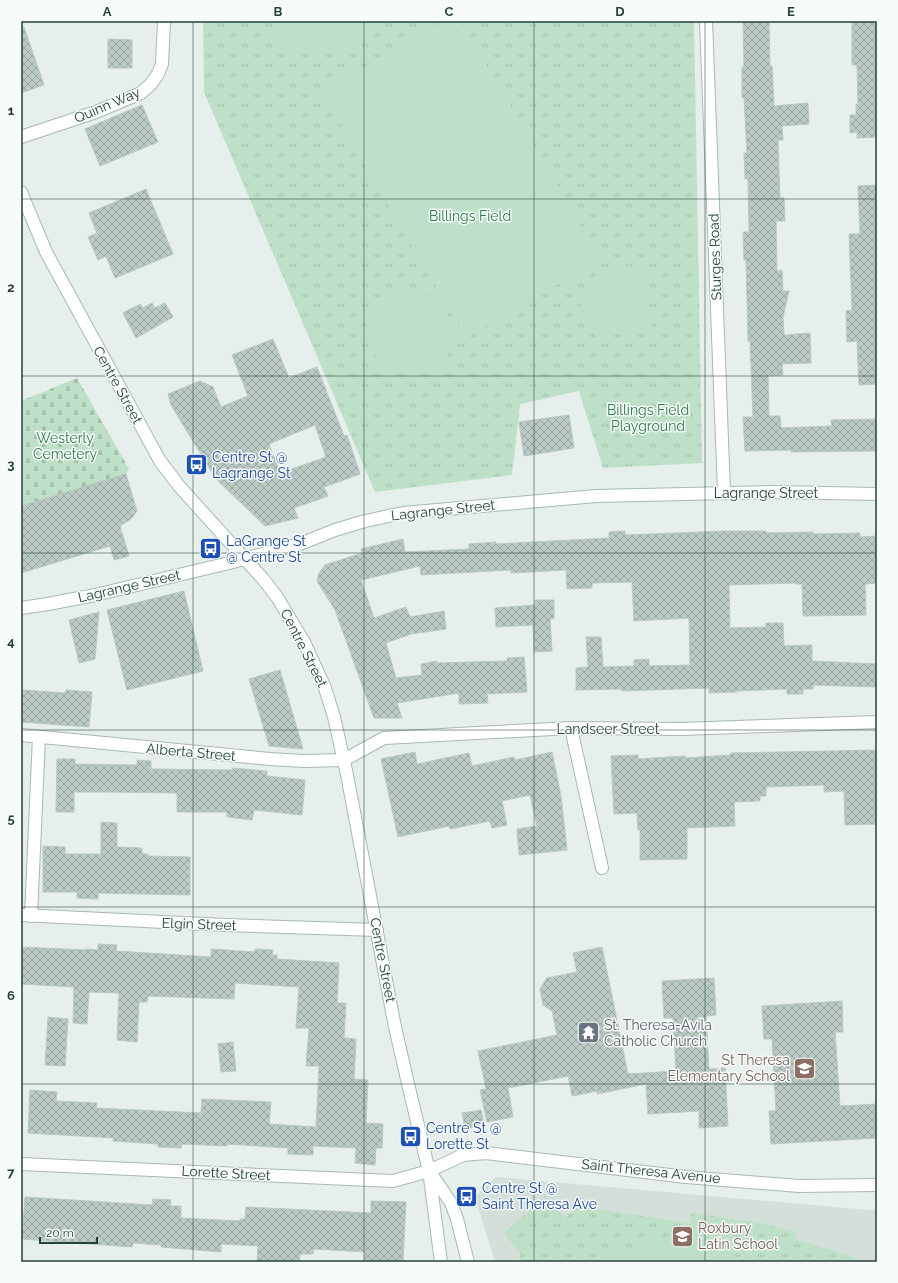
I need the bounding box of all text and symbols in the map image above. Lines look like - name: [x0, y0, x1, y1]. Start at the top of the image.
- text: A: [103, 4, 112, 19]
- text: B: [274, 4, 283, 19]
- text: C: [445, 4, 454, 19]
- text: D: [615, 4, 625, 19]
- text: E: [787, 4, 795, 19]
- street label: Quinn Way: [72, 84, 143, 126]
- text: 1: [8, 103, 15, 118]
- park label: Billings Field: [429, 208, 511, 224]
- street label: Sturges Road: [705, 213, 725, 301]
- text: 2: [7, 280, 15, 295]
- street label: Centre Street: [90, 344, 146, 427]
- park label: Billings Field Playground: [607, 402, 689, 434]
- park label: Westerly Cemetery: [33, 430, 97, 462]
- place label: Centre St @ Lagrange St: [212, 449, 291, 481]
- bus stop icon: Centre St @ Lagrange St: [184, 452, 210, 478]
- text: 3: [7, 457, 15, 472]
- street label: Lagrange Street: [714, 485, 818, 501]
- street label: Lagrange Street: [390, 497, 496, 523]
- place label: LaGrange St @ Centre St: [226, 533, 306, 565]
- bus stop icon: LaGrange St @ Centre St: [198, 536, 224, 562]
- street label: Lagrange Street: [76, 566, 182, 606]
- street label: Centre Street: [277, 606, 331, 690]
- text: 4: [7, 634, 15, 649]
- street label: Landseer Street: [557, 721, 660, 737]
- street label: Alberta Street: [146, 740, 237, 764]
- text: 5: [7, 811, 15, 826]
- street label: Elgin Street: [161, 915, 237, 933]
- street label: Centre Street: [367, 916, 399, 1004]
- text: 6: [7, 988, 15, 1003]
- place label: St. Theresa-Avila Catholic Church: [604, 1017, 712, 1049]
- temple icon: St. Theresa-Avila Catholic Church: [575, 1020, 601, 1046]
- place label: St Theresa Elementary School: [667, 1052, 790, 1084]
- school or university icon: St Theresa Elementary School: [792, 1055, 818, 1081]
- place label: Centre St @ Lorette St: [426, 1120, 501, 1152]
- bus stop icon: Centre St @ Lorette St: [398, 1123, 424, 1149]
- street label: Saint Theresa Avenue: [581, 1156, 721, 1186]
- street label: Lorette Street: [181, 1163, 271, 1183]
- text: 7: [7, 1165, 15, 1180]
- place label: Centre St @ Saint Theresa Ave: [482, 1180, 597, 1212]
- bus stop icon: Centre St @ Saint Theresa Ave: [453, 1183, 479, 1209]
- scale bar: [40, 1219, 97, 1245]
- place label: Roxbury Latin School: [698, 1220, 778, 1252]
- school or university icon: Roxbury Latin School: [669, 1223, 695, 1249]
- text: 20 m: [46, 1226, 74, 1240]

